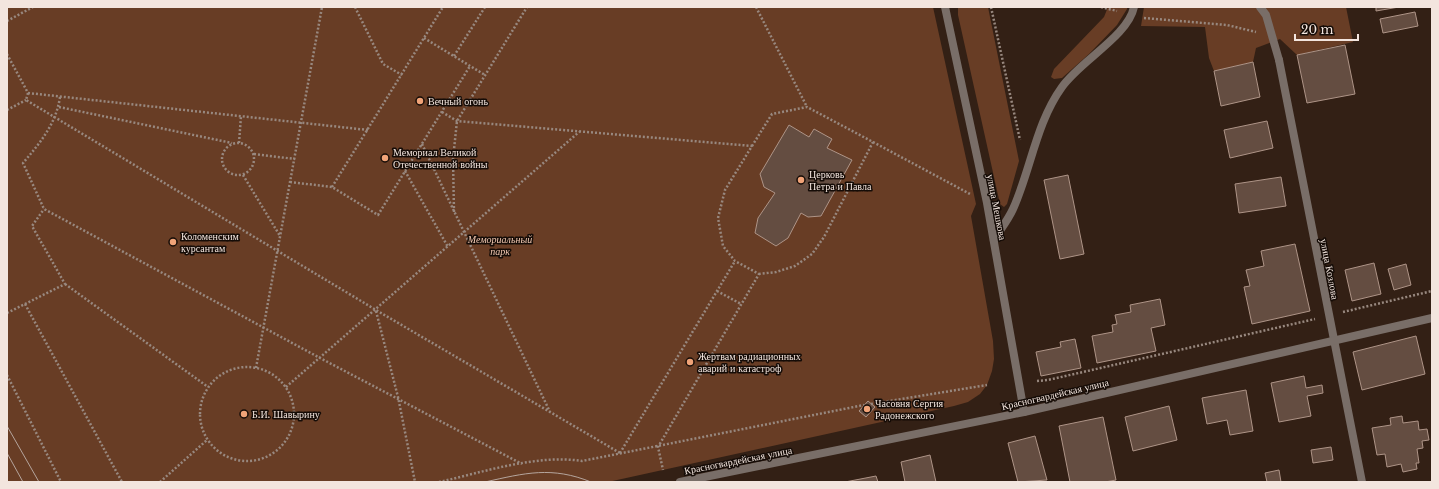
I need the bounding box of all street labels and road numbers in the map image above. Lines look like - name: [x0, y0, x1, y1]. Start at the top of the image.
- street label: улица Мешкова: [984, 173, 1009, 242]
- street label: улица Козлова: [1317, 238, 1342, 301]
- street label: Красногвардейская улица: [1000, 376, 1110, 413]
- street label: Красногвардейская улица: [683, 444, 794, 477]

